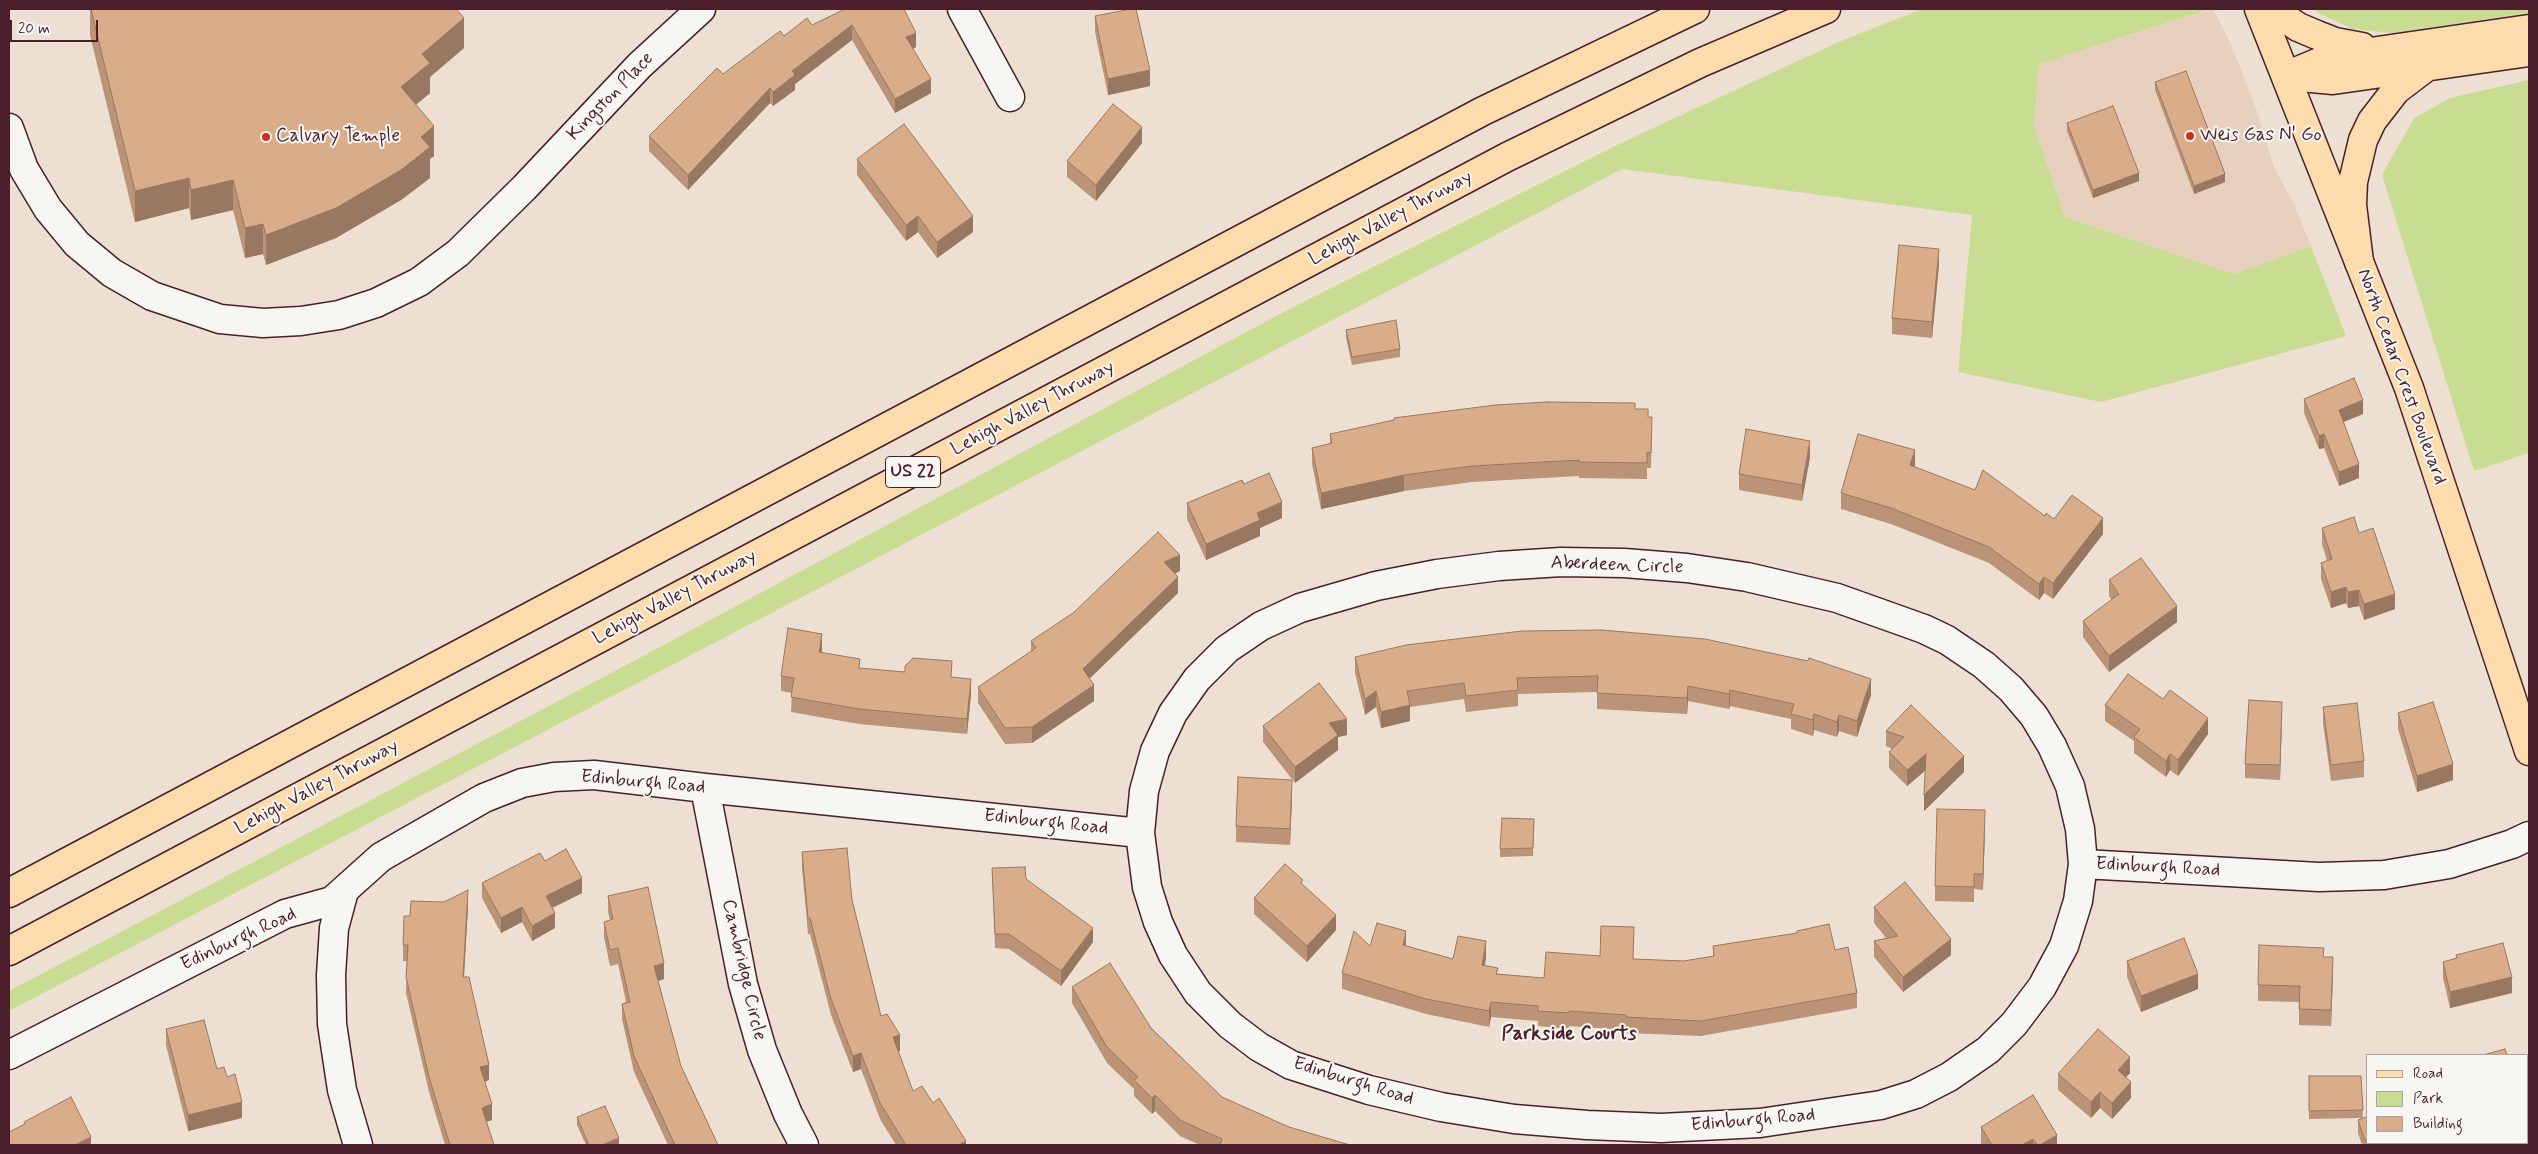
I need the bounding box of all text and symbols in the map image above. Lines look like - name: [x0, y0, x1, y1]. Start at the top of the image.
- scale bar: [12, 10, 100, 42]
- text: 20 m: [18, 19, 50, 39]
- street label: Kingston Place: [563, 48, 659, 146]
- place label: Weis Gas N' Go: [2200, 125, 2322, 147]
- place label: Calvary Temple: [276, 126, 400, 148]
- marker: Weis Gas N' Go: [2184, 130, 2196, 142]
- marker: Calvary Temple: [260, 131, 272, 143]
- street label: Lehigh Valley Thruway: [1305, 166, 1477, 272]
- street label: North Cedar Crest Boulevard: [2351, 266, 2451, 488]
- street label: Lehigh Valley Thruway: [947, 356, 1119, 462]
- road number: US 22: [886, 457, 940, 488]
- street label: Lehigh Valley Thruway: [589, 545, 761, 651]
- street label: Aberdeen Circle: [1550, 552, 1684, 580]
- street label: Lehigh Valley Thruway: [231, 735, 403, 841]
- street label: Edinburgh Road: [580, 766, 706, 800]
- street label: Edinburgh Road: [983, 805, 1109, 841]
- street label: Edinburgh Road: [2095, 853, 2221, 883]
- street label: Cambridge Circle: [716, 897, 770, 1043]
- street label: Edinburgh Road: [178, 903, 300, 977]
- district label: Parkside Courts: [1501, 1023, 1637, 1047]
- street label: Edinburgh Road: [1290, 1053, 1416, 1111]
- legend: [2366, 1054, 2528, 1144]
- text: Road: [2413, 1064, 2443, 1084]
- text: Park: [2413, 1089, 2443, 1109]
- street label: Edinburgh Road: [1690, 1104, 1816, 1138]
- text: Building: [2413, 1114, 2463, 1134]

